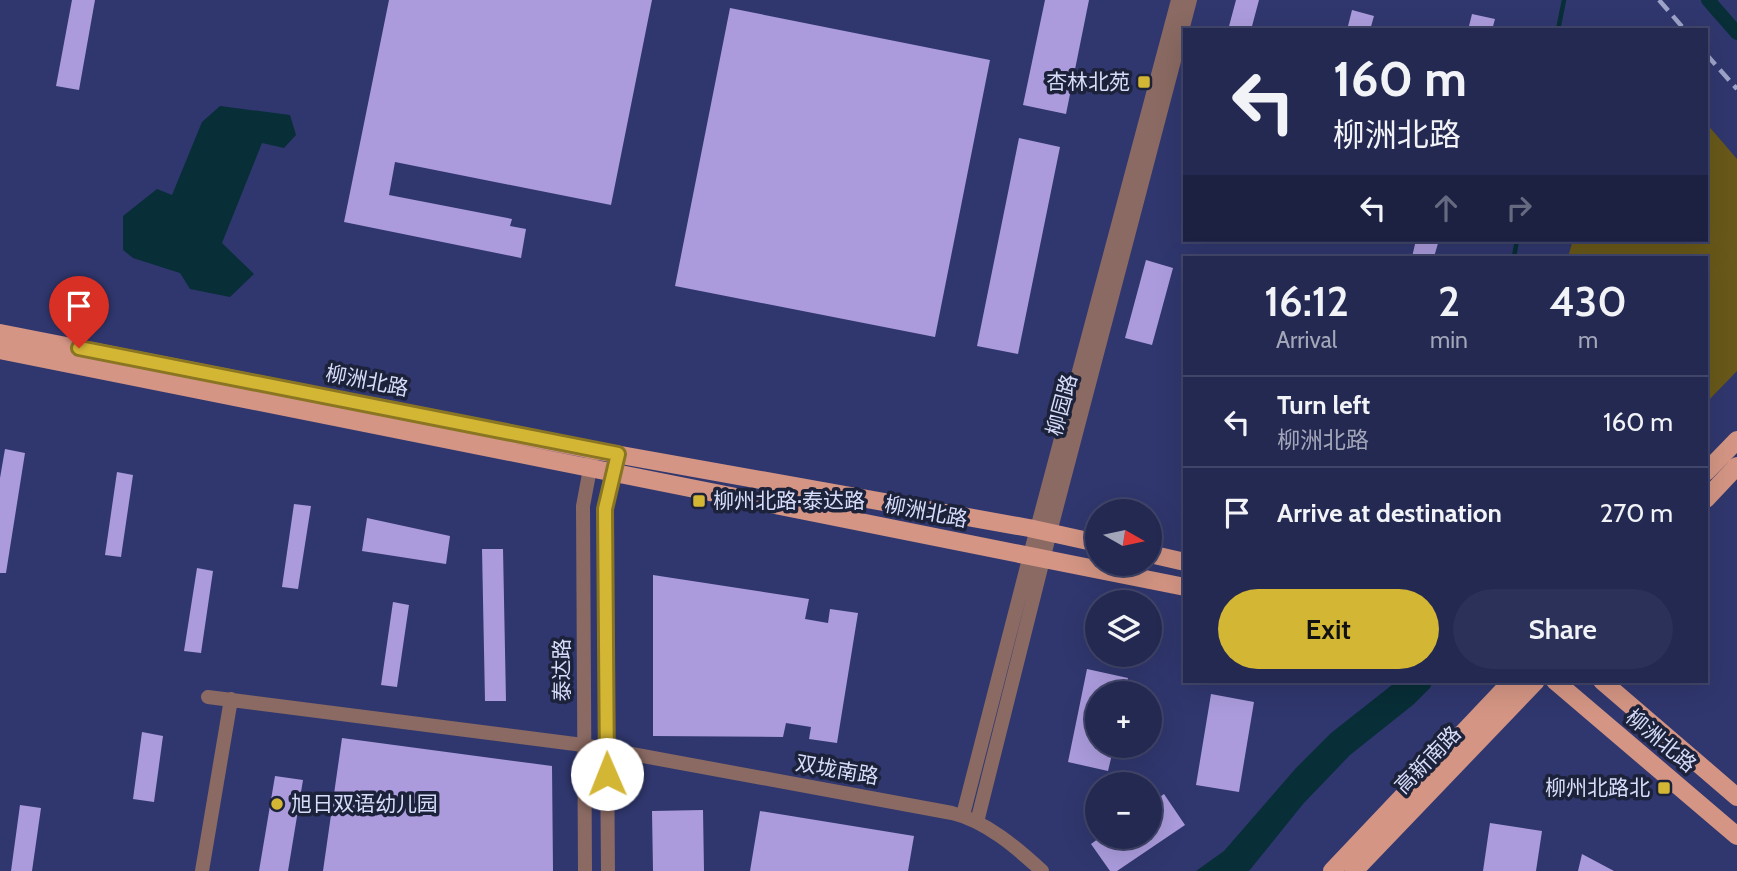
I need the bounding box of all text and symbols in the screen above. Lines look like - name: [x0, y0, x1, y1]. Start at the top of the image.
- text: 160 m: [1333, 49, 1467, 108]
- icon: left: [1218, 56, 1309, 147]
- place label: 杏林北苑: [1046, 69, 1130, 94]
- marker: 杏林北苑: [1136, 74, 1152, 90]
- text: 柳洲北路: [1333, 115, 1461, 154]
- icon: left: [1354, 189, 1392, 227]
- icon: ahead: [1427, 189, 1465, 227]
- icon: right: [1500, 189, 1538, 227]
- text: 16:12: [1264, 275, 1349, 327]
- text: 2: [1438, 275, 1460, 327]
- text: 430: [1549, 275, 1627, 327]
- pin: [49, 276, 109, 348]
- icon: arrive: [60, 287, 98, 325]
- text: Arrival: [1276, 326, 1337, 354]
- text: min: [1430, 326, 1468, 354]
- text: m: [1578, 326, 1598, 354]
- street label: 柳洲北路: [323, 360, 411, 401]
- street label: 柳园路: [1041, 371, 1082, 439]
- text: Turn left: [1277, 389, 1370, 421]
- icon: left: [1218, 403, 1256, 441]
- text: 160 m: [1603, 406, 1673, 438]
- text: 柳洲北路: [1277, 426, 1369, 454]
- place label: 柳州北路·泰达路: [713, 488, 865, 513]
- street label: 柳洲北路: [882, 491, 970, 532]
- marker: 柳州北路·泰达路: [691, 493, 707, 509]
- icon: arrive: [1218, 494, 1256, 532]
- text: Arrive at destination: [1277, 497, 1502, 529]
- text: 270 m: [1600, 497, 1673, 529]
- north arrow: [1085, 499, 1162, 576]
- map controls: [1085, 499, 1162, 849]
- button: Exit: [1218, 589, 1439, 669]
- button: Share: [1453, 589, 1673, 669]
- button: layers: [1085, 590, 1162, 667]
- street label: 泰达路: [549, 639, 574, 702]
- button: +: [1085, 681, 1162, 758]
- street label: 柳洲北路: [1621, 704, 1702, 777]
- street label: 高新南路: [1389, 721, 1466, 799]
- position arrow: [570, 737, 644, 811]
- street label: 双垅南路: [794, 750, 881, 789]
- button: −: [1085, 772, 1162, 849]
- place label: 柳州北路北: [1545, 775, 1650, 800]
- marker: 柳州北路北: [1656, 780, 1672, 796]
- place label: 旭日双语幼儿园: [291, 791, 438, 816]
- marker: 旭日双语幼儿园: [269, 796, 285, 812]

